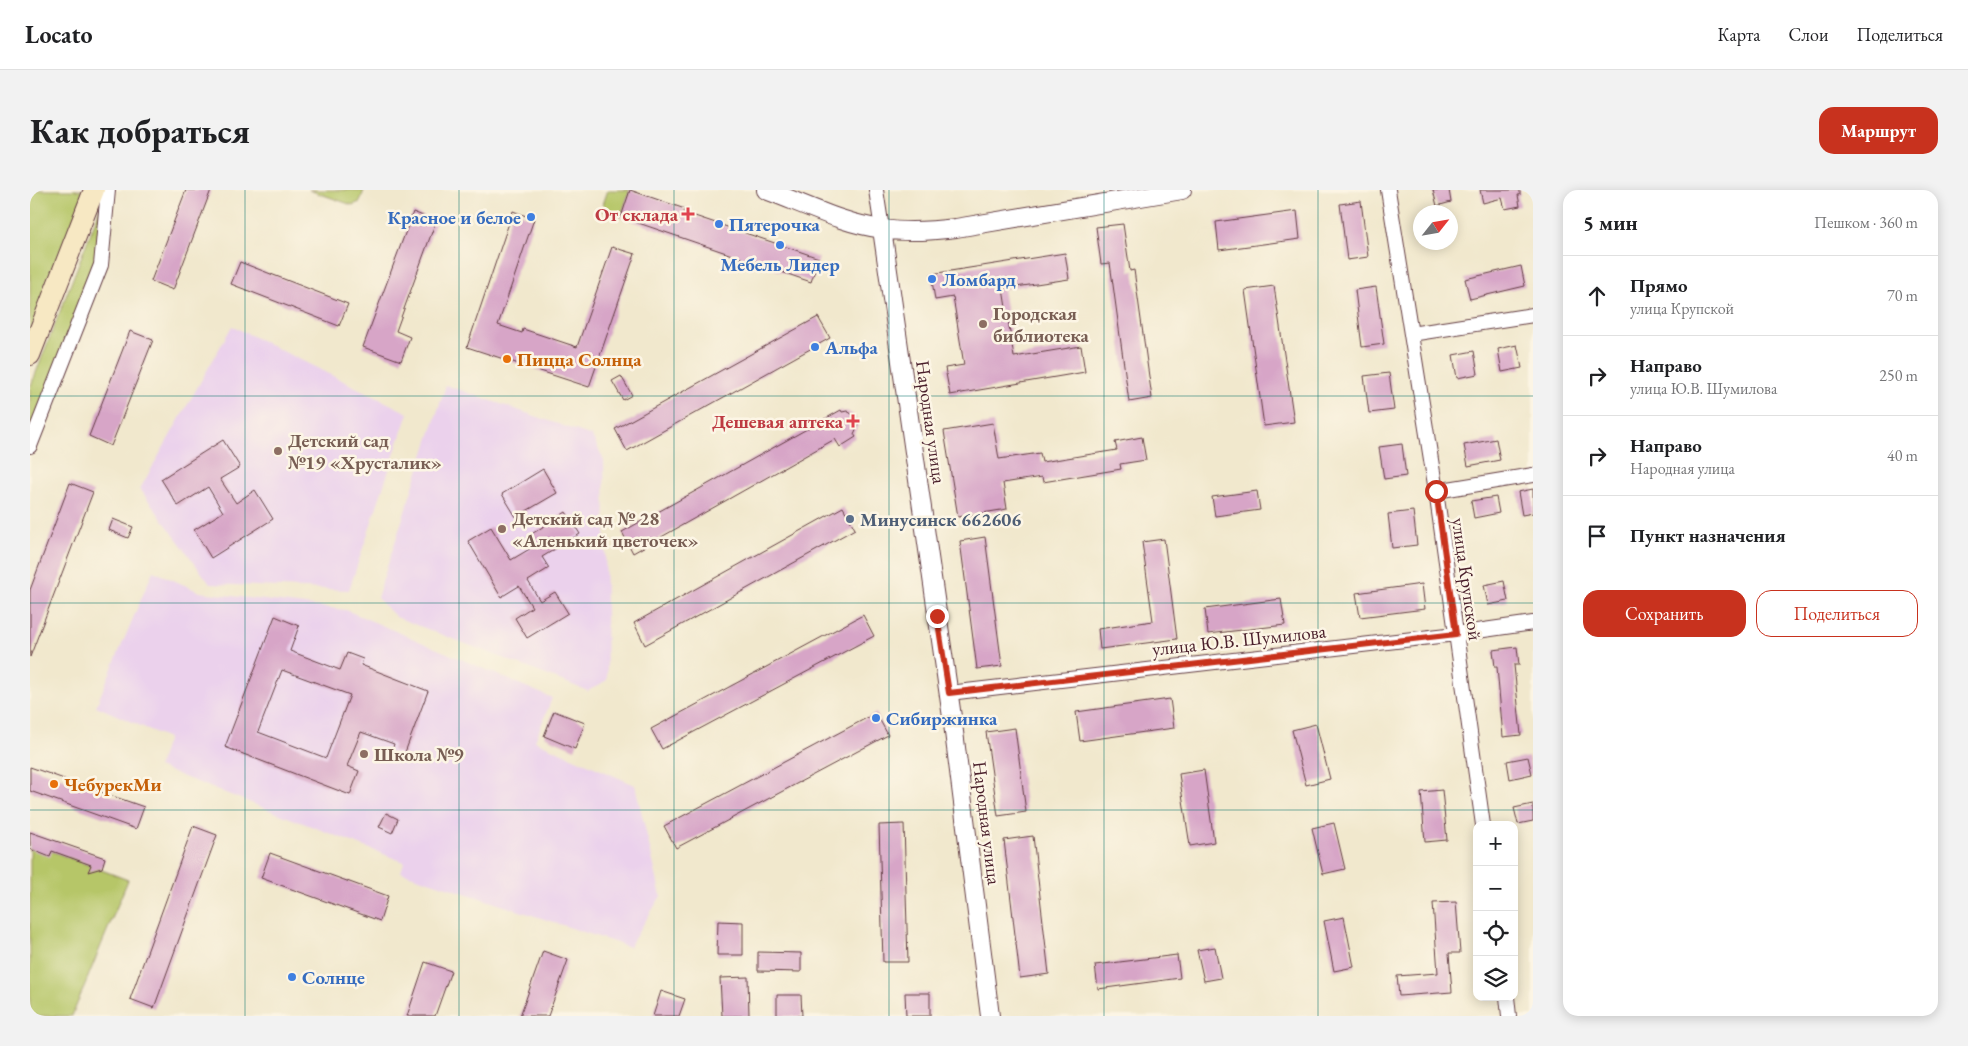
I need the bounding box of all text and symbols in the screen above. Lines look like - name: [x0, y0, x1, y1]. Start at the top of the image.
- text: Locato: [25, 19, 93, 50]
- text: Карта: [1718, 23, 1761, 46]
- text: Слои: [1789, 23, 1828, 46]
- text: Поделиться: [1856, 23, 1943, 46]
- button: Маршрут: [1819, 107, 1938, 154]
- text: Как добраться: [30, 108, 250, 153]
- place label: От склада: [595, 202, 679, 227]
- place label: Красное и белое: [388, 205, 521, 230]
- north arrow: [1413, 205, 1458, 250]
- marker: От склада: [682, 208, 694, 220]
- text: 5 мин: [1583, 209, 1638, 236]
- marker: Красное и белое: [525, 211, 537, 223]
- place label: Пятерочка: [729, 212, 821, 237]
- text: Пешком · 360 m: [1814, 212, 1918, 233]
- marker: Пятерочка: [713, 218, 725, 230]
- marker: Мебель Лидер: [774, 239, 786, 251]
- place label: Мебель Лидер: [720, 252, 840, 277]
- place label: Ломбард: [942, 267, 1016, 292]
- marker: Ломбард: [926, 273, 938, 285]
- text: Прямо: [1630, 273, 1688, 298]
- icon: ahead: [1583, 282, 1611, 310]
- text: 70 m: [1887, 285, 1918, 306]
- text: улица Крупской: [1630, 298, 1734, 319]
- place label: Городская библиотека: [993, 301, 1090, 348]
- marker: Городская библиотека: [977, 318, 989, 330]
- place label: Альфа: [824, 335, 878, 360]
- marker: Альфа: [809, 341, 821, 353]
- place label: Пицца Солнца: [517, 347, 642, 372]
- marker: Пицца Солнца: [501, 353, 513, 365]
- text: Направо: [1630, 353, 1702, 378]
- street label: Народная улица: [910, 359, 952, 486]
- icon: right: [1583, 362, 1611, 390]
- text: 250 m: [1879, 365, 1918, 386]
- text: улица Ю.В. Шумилова: [1630, 378, 1777, 399]
- place label: Дешевая аптека: [712, 409, 844, 434]
- marker: Дешевая аптека: [847, 415, 859, 427]
- place label: Детский сад №19 «Хрусталик»: [288, 428, 442, 475]
- text: Направо: [1630, 433, 1702, 458]
- icon: right: [1583, 442, 1611, 470]
- marker: Детский сад №19 «Хрусталик»: [272, 445, 284, 457]
- text: 40 m: [1887, 445, 1918, 466]
- text: Народная улица: [1630, 458, 1735, 479]
- route start: [1425, 480, 1448, 503]
- place label: Детский сад № 28 «Аленький цветочек»: [512, 506, 699, 553]
- place label: Минусинск 662606: [860, 507, 1021, 532]
- marker: Минусинск 662606: [844, 513, 856, 525]
- street label: улица Крупской: [1446, 516, 1488, 642]
- icon: arrive: [1583, 522, 1611, 550]
- marker: Детский сад № 28 «Аленький цветочек»: [496, 523, 508, 535]
- text: Пункт назначения: [1630, 523, 1786, 548]
- button: Сохранить: [1583, 590, 1746, 637]
- button: Поделиться: [1756, 590, 1918, 637]
- route end: [926, 605, 949, 628]
- street label: улица Ю.В. Шумилова: [1151, 618, 1328, 662]
- place label: Сибиржинка: [886, 706, 998, 731]
- marker: Сибиржинка: [870, 712, 882, 724]
- place label: Школа №9: [374, 742, 464, 767]
- marker: Школа №9: [358, 748, 370, 760]
- street label: Народная улица: [967, 760, 1007, 887]
- place label: ЧебурекМи: [64, 772, 162, 797]
- marker: ЧебурекМи: [48, 778, 60, 790]
- map controls: [1473, 821, 1518, 1001]
- button: +: [1473, 821, 1518, 866]
- button: −: [1473, 866, 1518, 911]
- button: locate: [1473, 911, 1518, 956]
- button: layers: [1473, 956, 1518, 1001]
- place label: Солнце: [302, 965, 365, 990]
- marker: Солнце: [286, 971, 298, 983]

